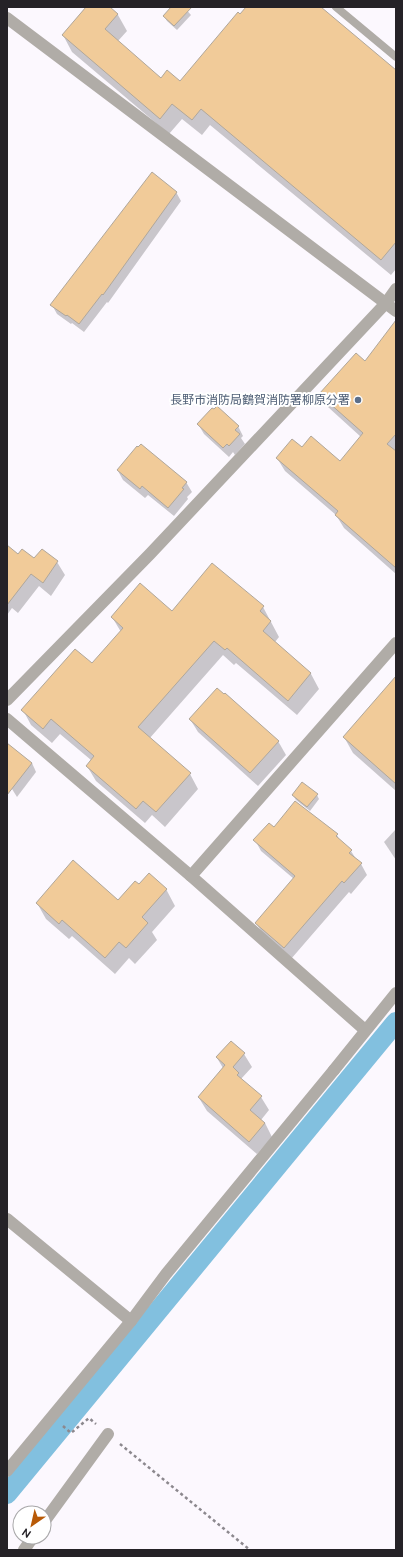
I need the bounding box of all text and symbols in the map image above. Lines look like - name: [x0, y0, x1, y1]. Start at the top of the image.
- place label: 長野市消防局鶴賀消防署柳原分署: [170, 393, 350, 406]
- marker: 長野市消防局鶴賀消防署柳原分署: [353, 395, 363, 405]
- north arrow: [12, 1505, 52, 1545]
- text: N: [20, 1526, 33, 1541]

